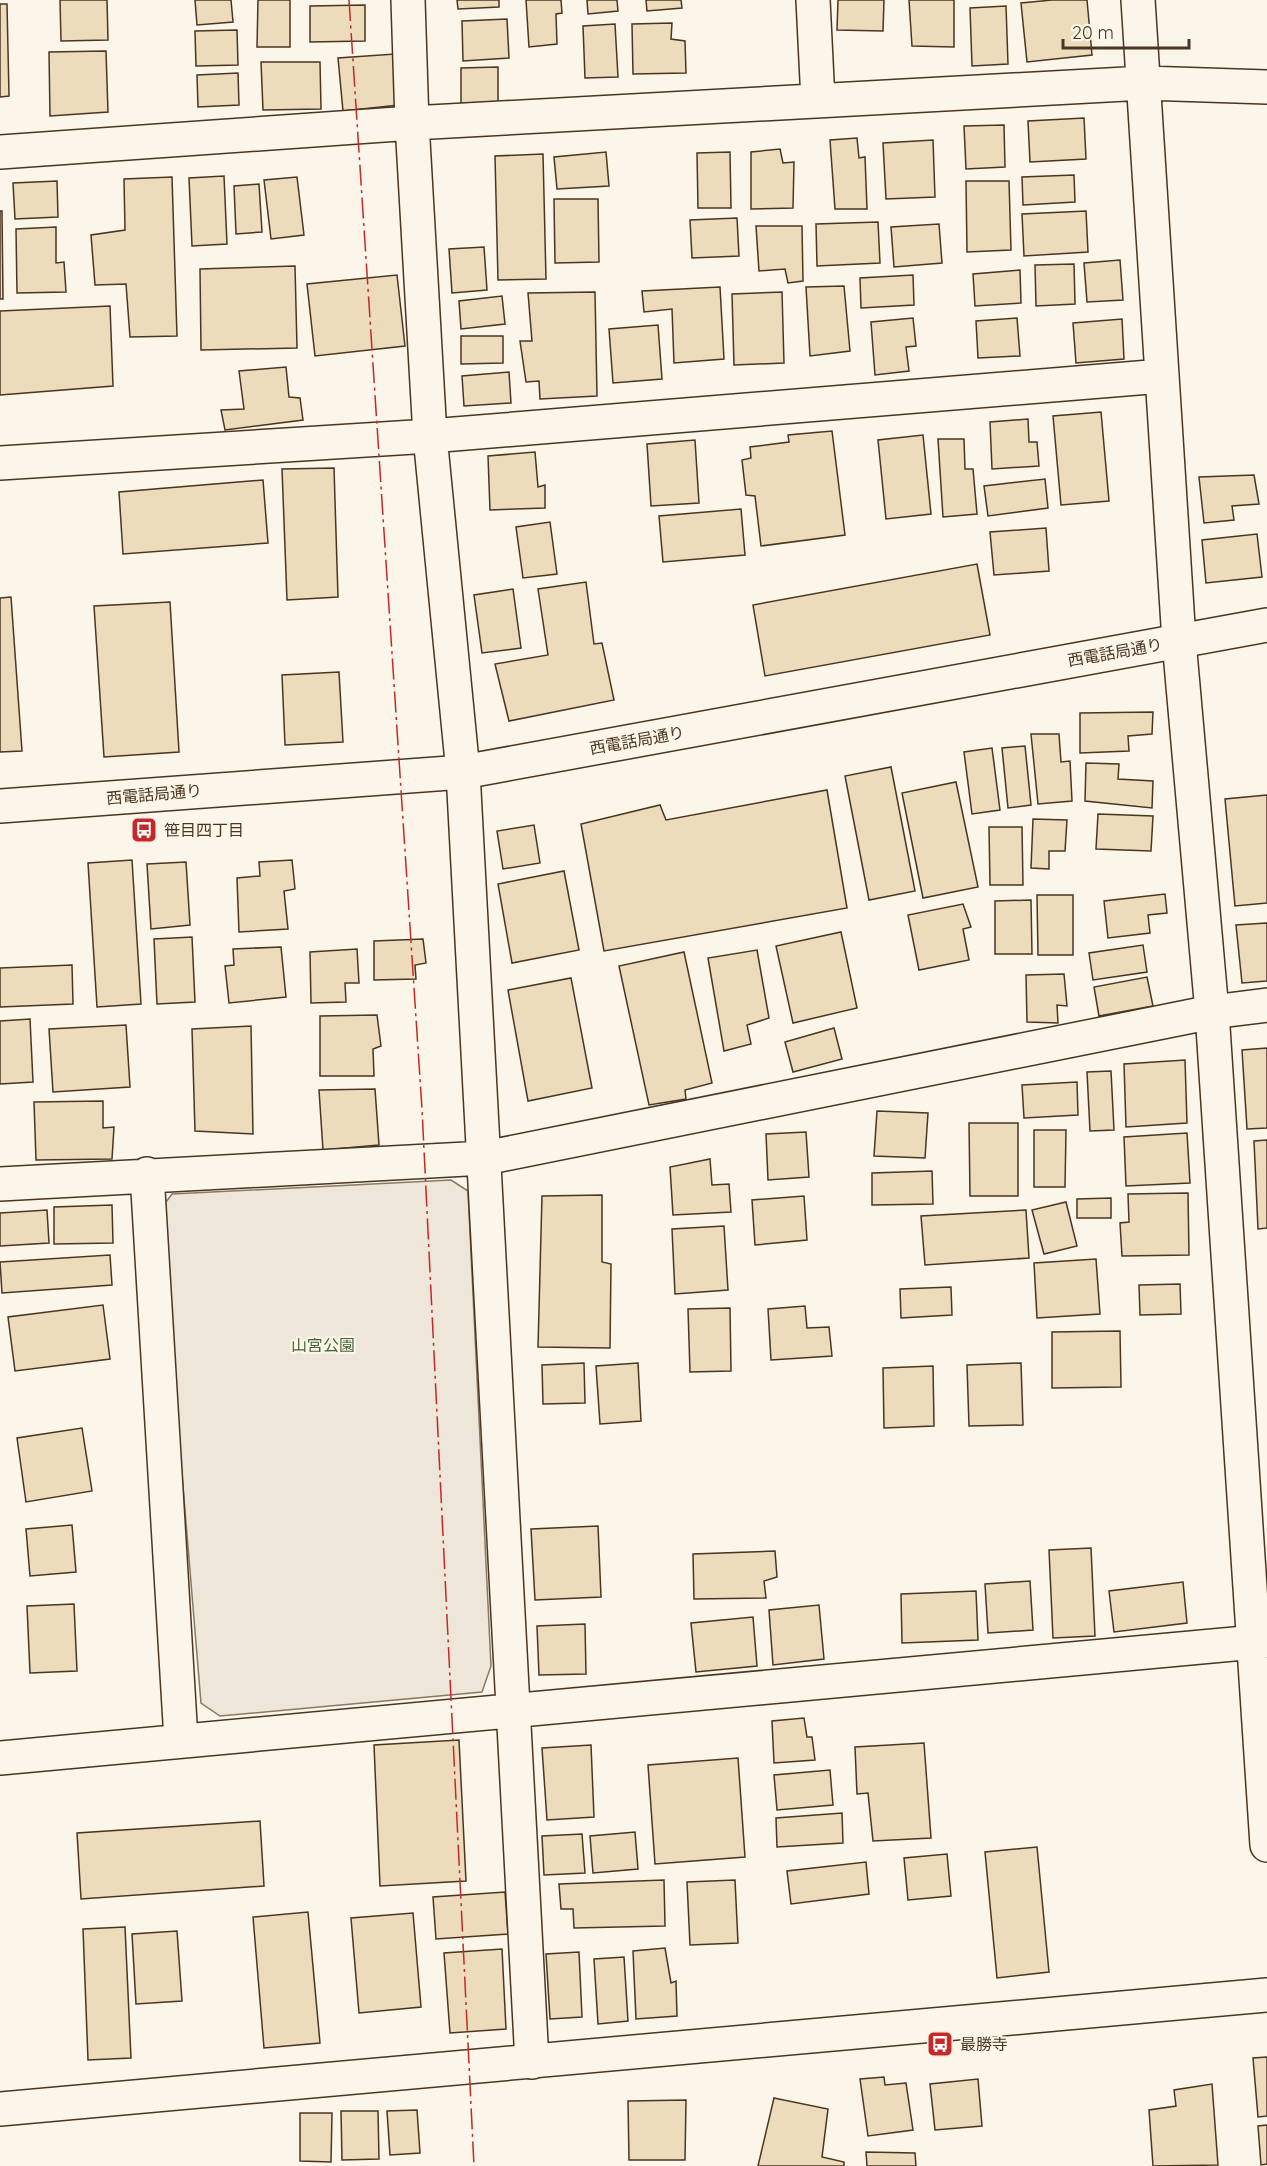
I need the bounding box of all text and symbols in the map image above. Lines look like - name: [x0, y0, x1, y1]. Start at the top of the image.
- scale bar: [1063, 12, 1189, 50]
- text: 20 m: [1072, 21, 1114, 44]
- street label: 西電話局通り: [1066, 634, 1164, 670]
- street label: 西電話局通り: [588, 722, 686, 758]
- street label: 西電話局通り: [105, 780, 203, 808]
- bus stop icon: 笹目四丁目: [129, 815, 159, 845]
- place label: 笹目四丁目: [164, 820, 244, 840]
- park label: 山宮公園: [291, 1335, 355, 1355]
- bus stop icon: 最勝寺: [925, 2029, 955, 2059]
- place label: 最勝寺: [960, 2034, 1008, 2054]

